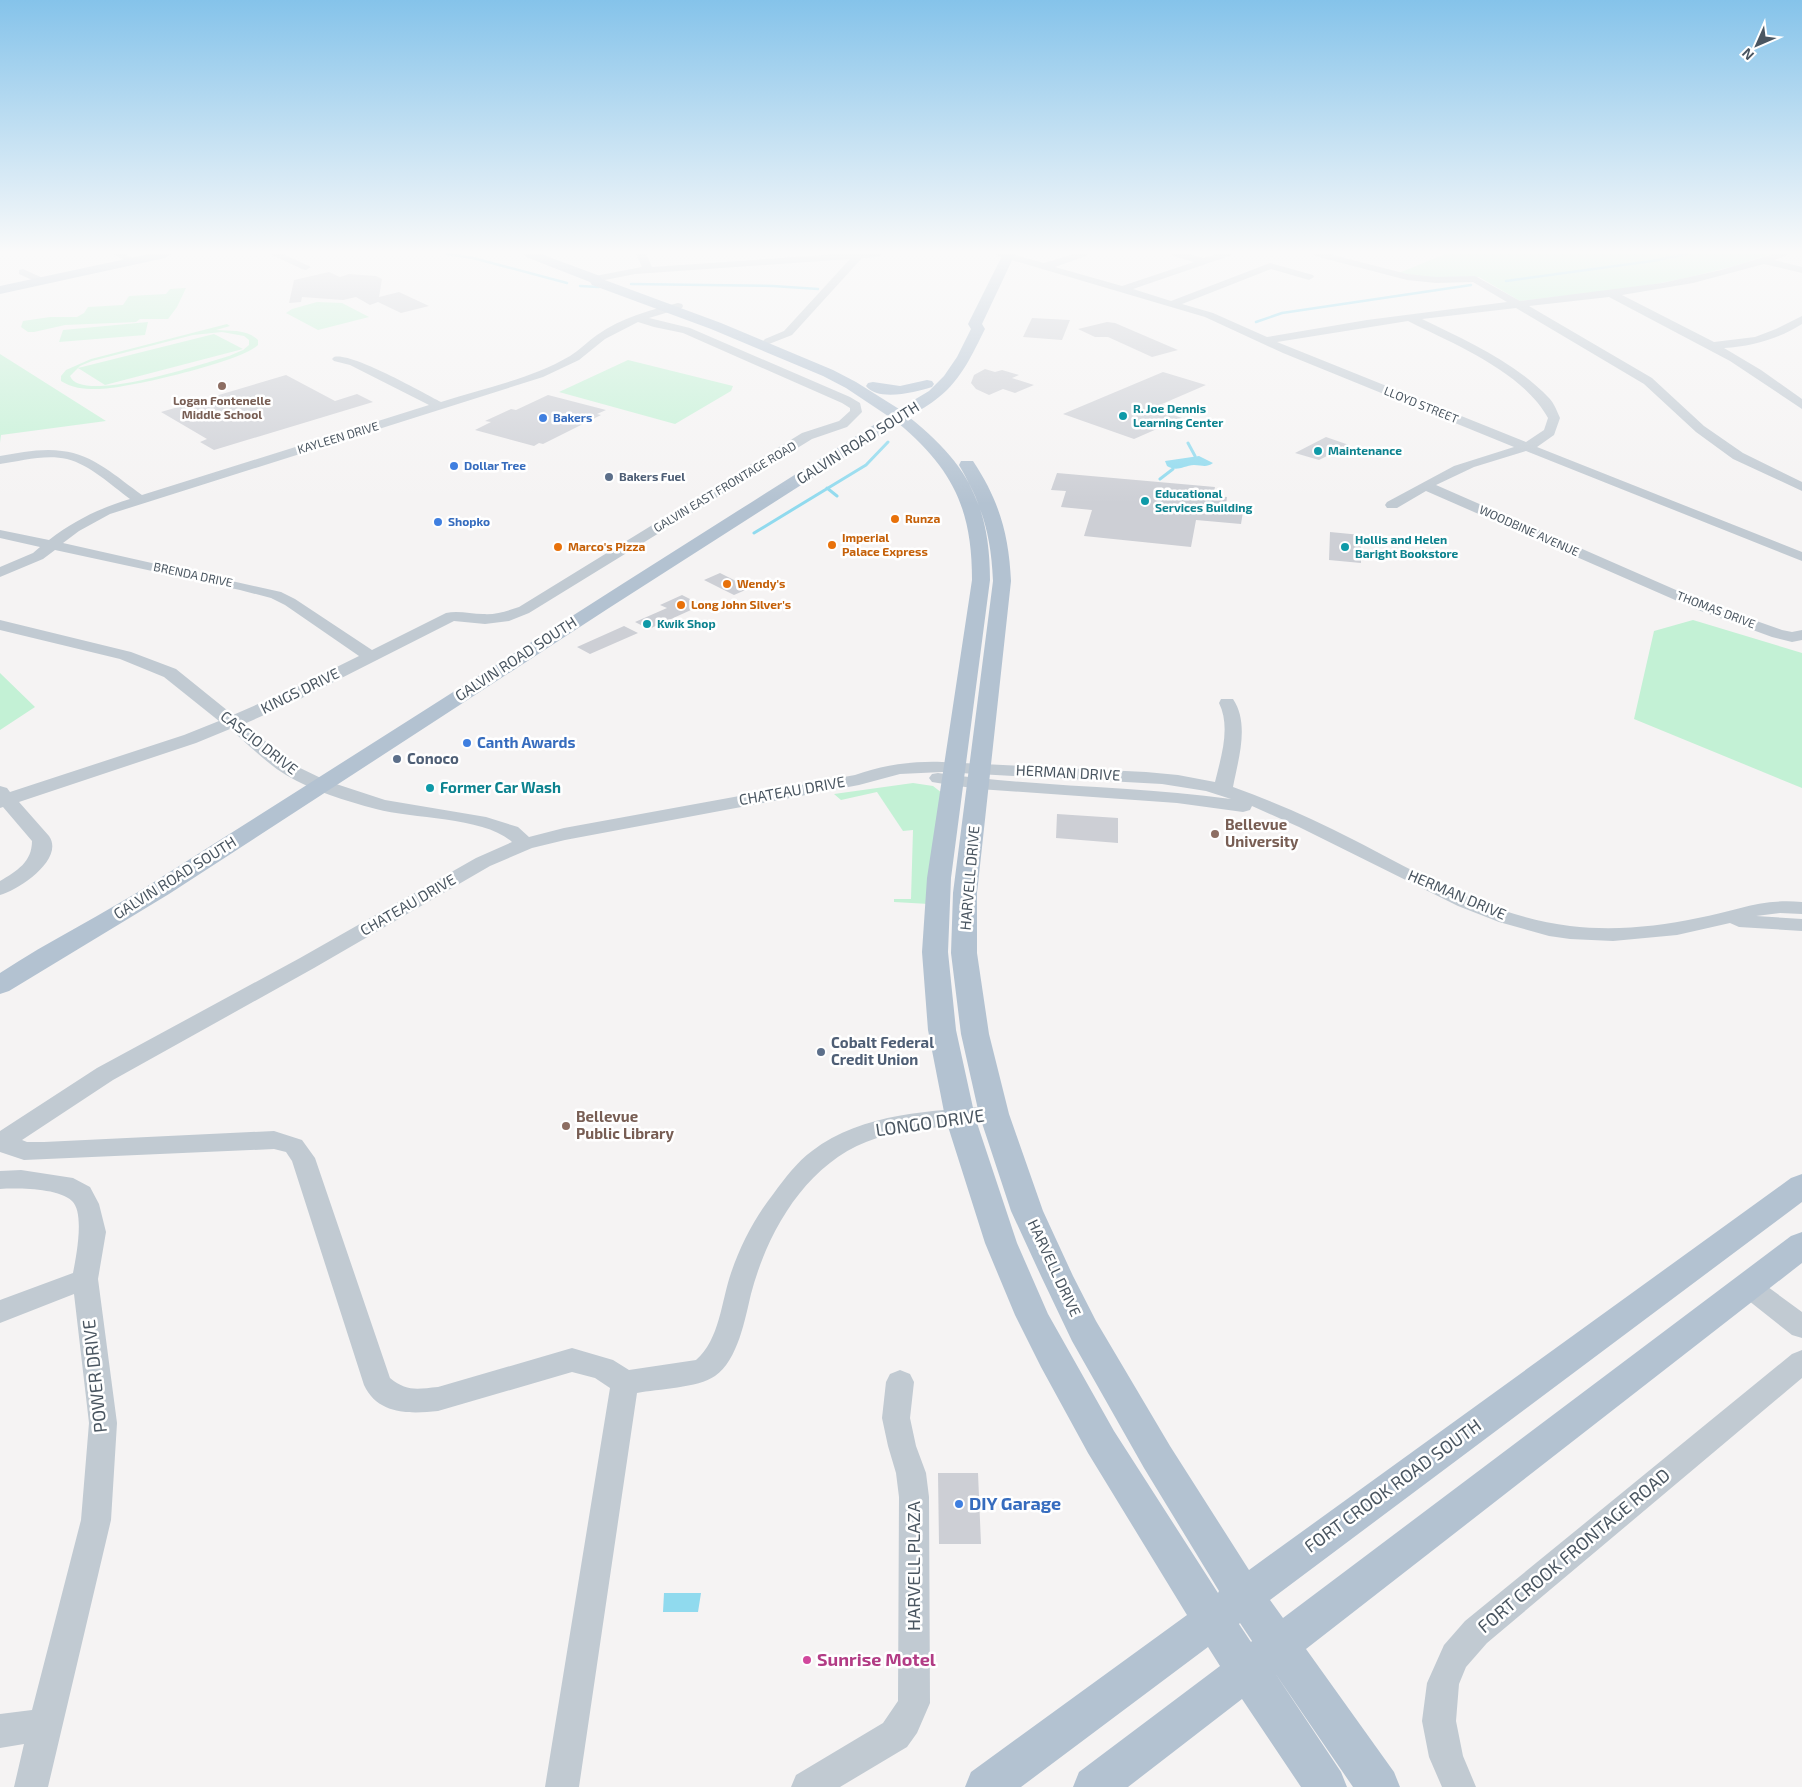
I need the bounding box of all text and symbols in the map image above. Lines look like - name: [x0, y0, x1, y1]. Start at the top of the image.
- north arrow: [1732, 20, 1782, 70]
- text: N: [1738, 45, 1757, 64]
- marker: Logan Fontenelle Middle School: [216, 380, 228, 392]
- street label: LLOYD STREET: [1382, 383, 1461, 425]
- place label: Logan Fontenelle Middle School: [173, 393, 271, 421]
- street label: GALVIN ROAD SOUTH: [793, 397, 922, 487]
- place label: R. Joe Dennis Learning Center: [1133, 401, 1223, 429]
- place label: Bakers: [553, 410, 592, 424]
- marker: R. Joe Dennis Learning Center: [1117, 410, 1129, 422]
- marker: Bakers: [537, 412, 549, 424]
- street label: KAYLEEN DRIVE: [295, 418, 380, 456]
- street label: GALVIN EAST FRONTAGE ROAD: [651, 438, 798, 534]
- place label: Maintenance: [1328, 443, 1402, 457]
- marker: Maintenance: [1312, 445, 1324, 457]
- place label: Dollar Tree: [464, 458, 526, 472]
- marker: Dollar Tree: [448, 460, 460, 472]
- place label: Bakers Fuel: [619, 469, 685, 483]
- marker: Bakers Fuel: [603, 471, 615, 483]
- place label: Educational Services Building: [1155, 486, 1253, 514]
- marker: Educational Services Building: [1139, 495, 1151, 507]
- street label: WOODBINE AVENUE: [1477, 502, 1582, 559]
- place label: Runza: [905, 511, 940, 525]
- marker: Runza: [889, 513, 901, 525]
- place label: Shopko: [448, 514, 490, 528]
- marker: Shopko: [432, 516, 444, 528]
- place label: Imperial Palace Express: [842, 530, 928, 558]
- place label: Hollis and Helen Baright Bookstore: [1355, 532, 1459, 560]
- place label: Marco's Pizza: [568, 539, 646, 553]
- marker: Imperial Palace Express: [826, 539, 838, 551]
- marker: Marco's Pizza: [552, 541, 564, 553]
- marker: Hollis and Helen Baright Bookstore: [1339, 541, 1351, 553]
- street label: BRENDA DRIVE: [152, 559, 234, 589]
- place label: Wendy's: [737, 576, 785, 591]
- marker: Wendy's: [721, 578, 733, 590]
- street label: THOMAS DRIVE: [1675, 588, 1758, 631]
- place label: Long John Silver's: [691, 597, 791, 611]
- marker: Long John Silver's: [675, 599, 687, 611]
- street label: GALVIN ROAD SOUTH: [451, 612, 580, 704]
- place label: Kwik Shop: [657, 616, 716, 630]
- marker: Kwik Shop: [641, 618, 653, 630]
- street label: KINGS DRIVE: [257, 663, 342, 717]
- street label: CASCIO DRIVE: [217, 707, 302, 778]
- place label: Canth Awards: [477, 733, 576, 751]
- marker: Canth Awards: [461, 737, 473, 749]
- place label: Conoco: [407, 749, 459, 767]
- marker: Conoco: [391, 753, 403, 765]
- street label: HERMAN DRIVE: [1015, 760, 1121, 784]
- street label: CHATEAU DRIVE: [737, 772, 846, 808]
- place label: Former Car Wash: [440, 778, 561, 796]
- marker: Former Car Wash: [424, 782, 436, 794]
- place label: Bellevue University: [1225, 815, 1299, 851]
- street label: HARVELL DRIVE: [955, 825, 983, 931]
- marker: Bellevue University: [1209, 828, 1221, 840]
- street label: GALVIN ROAD SOUTH: [110, 832, 239, 922]
- street label: HERMAN DRIVE: [1406, 865, 1509, 923]
- street label: CHATEAU DRIVE: [356, 869, 459, 939]
- place label: Cobalt Federal Credit Union: [831, 1033, 934, 1068]
- marker: Cobalt Federal Credit Union: [815, 1046, 827, 1058]
- street label: LONGO DRIVE: [874, 1103, 986, 1141]
- place label: Bellevue Public Library: [576, 1107, 674, 1143]
- marker: Bellevue Public Library: [560, 1120, 572, 1132]
- street label: HARVELL DRIVE: [1025, 1216, 1085, 1319]
- street label: POWER DRIVE: [77, 1318, 111, 1434]
- street label: FORT CROOK ROAD SOUTH: [1300, 1414, 1485, 1557]
- street label: FORT CROOK FRONTAGE ROAD: [1473, 1463, 1674, 1637]
- place label: DIY Garage: [969, 1492, 1061, 1514]
- marker: DIY Garage: [953, 1498, 965, 1510]
- street label: HARVELL PLAZA: [902, 1500, 924, 1631]
- place label: Sunrise Motel: [817, 1648, 936, 1670]
- marker: Sunrise Motel: [801, 1654, 813, 1666]

